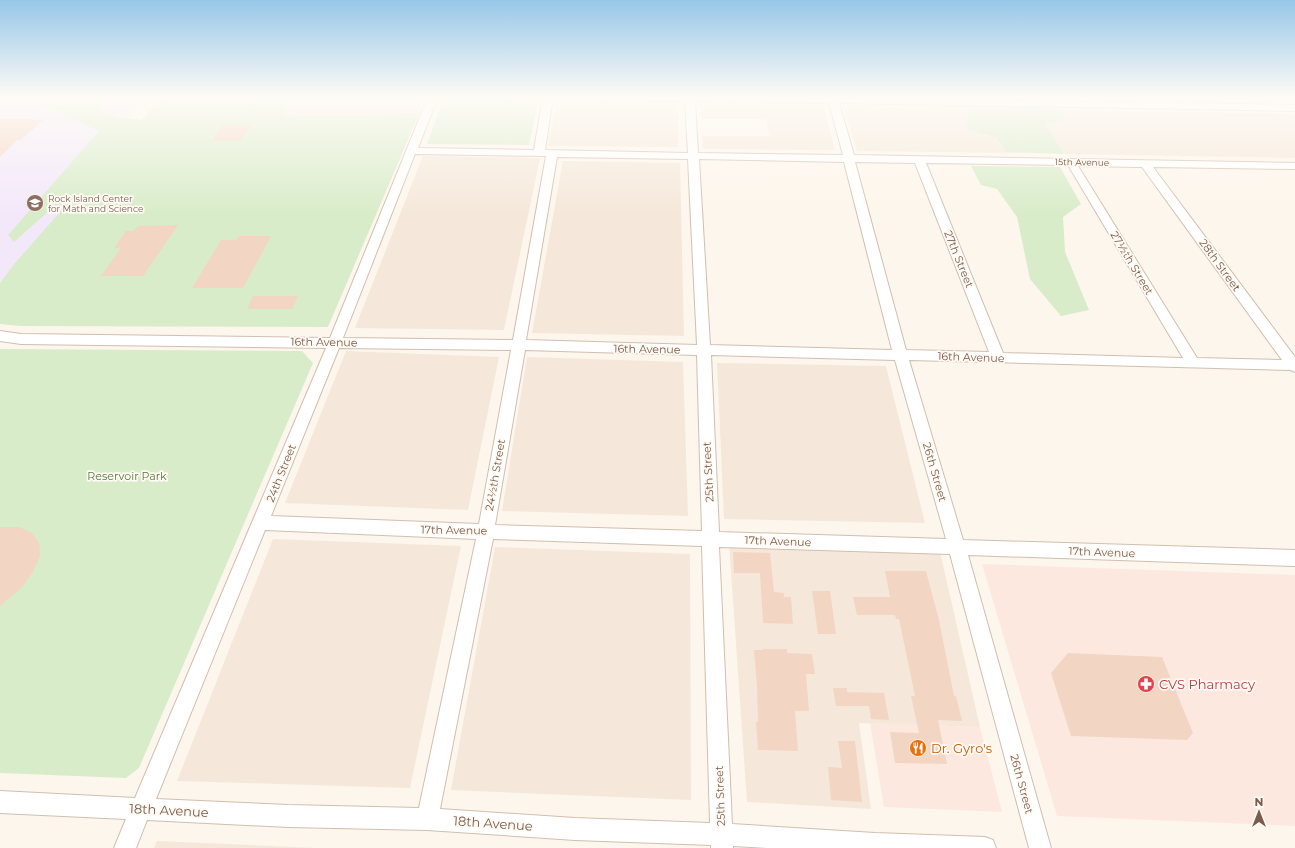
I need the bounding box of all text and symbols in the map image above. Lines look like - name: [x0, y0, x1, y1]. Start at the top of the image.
- street label: 15th Avenue: [1055, 156, 1110, 168]
- school or university icon: Rock Island Center for Math and Science: [25, 193, 45, 213]
- place label: Rock Island Center for Math and Science: [48, 193, 144, 214]
- street label: 27th Street: [941, 228, 977, 290]
- street label: 27½th Street: [1107, 229, 1157, 298]
- street label: 28th Street: [1196, 236, 1244, 294]
- street label: 16th Avenue: [290, 334, 358, 350]
- street label: 16th Avenue: [613, 341, 681, 357]
- street label: 16th Avenue: [937, 349, 1005, 365]
- street label: 24½th Street: [482, 438, 508, 512]
- street label: 24th Street: [263, 441, 299, 504]
- street label: 25th Street: [699, 441, 717, 503]
- street label: 26th Street: [920, 441, 950, 504]
- park label: Reservoir Park: [87, 469, 167, 483]
- street label: 17th Avenue: [421, 522, 488, 538]
- street label: 17th Avenue: [744, 533, 812, 549]
- street label: 17th Avenue: [1068, 544, 1136, 560]
- pharmacy icon: CVS Pharmacy: [1136, 674, 1156, 694]
- place label: CVS Pharmacy: [1159, 676, 1256, 692]
- restaurant icon: Dr. Gyro's: [908, 738, 928, 758]
- place label: Dr. Gyro's: [931, 740, 992, 756]
- street label: 26th Street: [1007, 753, 1037, 816]
- street label: 25th Street: [712, 765, 728, 826]
- north arrow: [1239, 792, 1279, 832]
- text: N: [1255, 795, 1263, 809]
- street label: 18th Avenue: [129, 800, 209, 820]
- street label: 18th Avenue: [453, 812, 533, 834]

